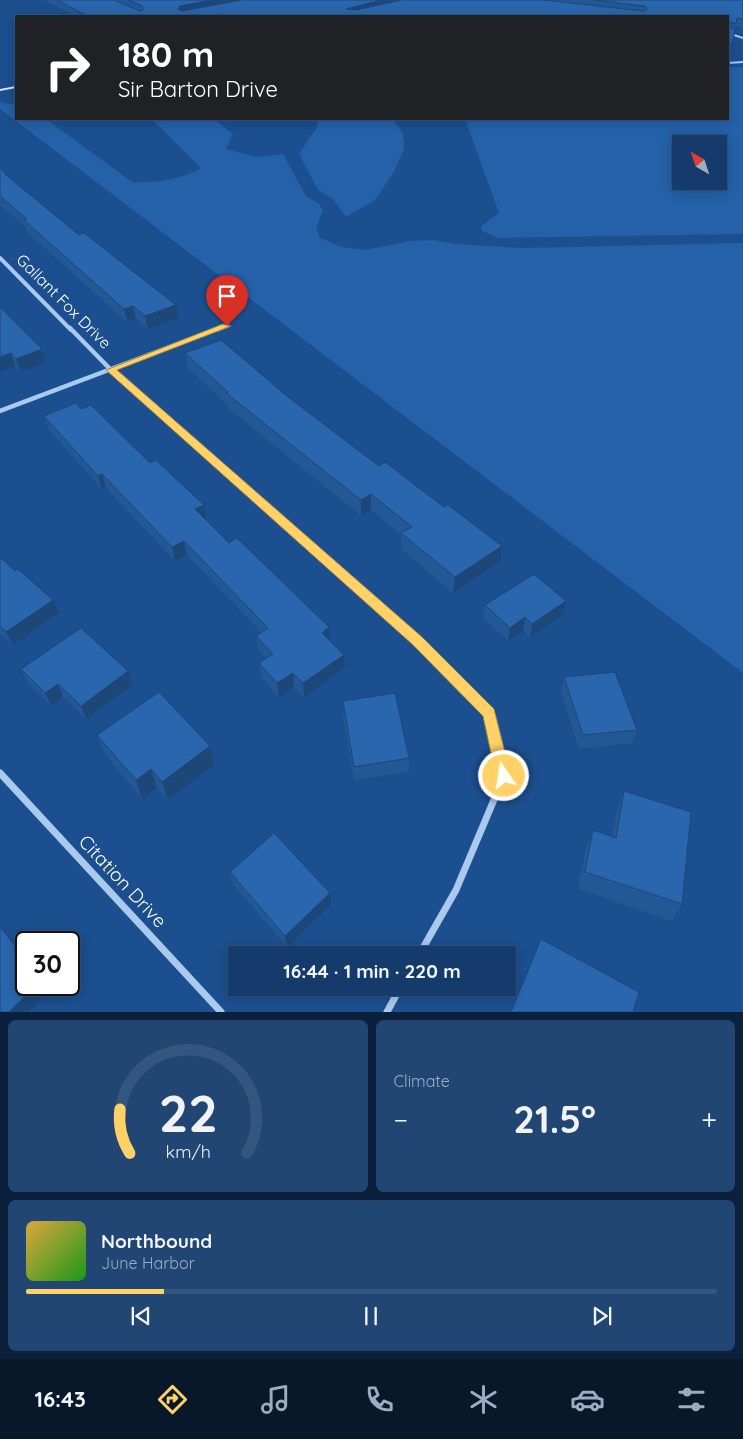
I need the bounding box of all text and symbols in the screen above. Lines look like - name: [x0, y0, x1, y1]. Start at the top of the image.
- text: 180 m: [118, 32, 214, 76]
- icon: right: [35, 35, 100, 100]
- text: Sir Barton Drive: [118, 75, 278, 103]
- north arrow: [672, 135, 728, 190]
- map controls: [672, 135, 727, 190]
- street label: Gallant Fox Drive: [12, 249, 116, 353]
- pin: [206, 275, 248, 326]
- icon: arrive: [213, 282, 241, 310]
- position arrow: [477, 749, 529, 801]
- street label: Citation Drive: [74, 830, 172, 932]
- speed limit sign: 30: [15, 931, 80, 996]
- text: 16:44 · 1 min · 220 m: [283, 959, 461, 983]
- text: Climate: [394, 1071, 450, 1091]
- text: 22: [158, 1080, 217, 1145]
- text: 21.5°: [513, 1095, 596, 1143]
- text: −: [394, 1102, 408, 1137]
- text: +: [701, 1102, 717, 1137]
- text: km/h: [165, 1140, 210, 1162]
- text: Northbound: [101, 1229, 212, 1253]
- text: June Harbor: [101, 1253, 195, 1273]
- icon: previous: [127, 1302, 155, 1330]
- icon: pause: [357, 1302, 385, 1330]
- icon: next: [588, 1302, 616, 1330]
- icon: directions: [155, 1382, 190, 1417]
- icon: music: [258, 1382, 293, 1417]
- icon: phone: [362, 1382, 397, 1417]
- icon: climate: [466, 1382, 501, 1417]
- icon: car: [570, 1382, 605, 1417]
- icon: filters: [674, 1382, 709, 1417]
- text: 16:43: [34, 1385, 86, 1413]

